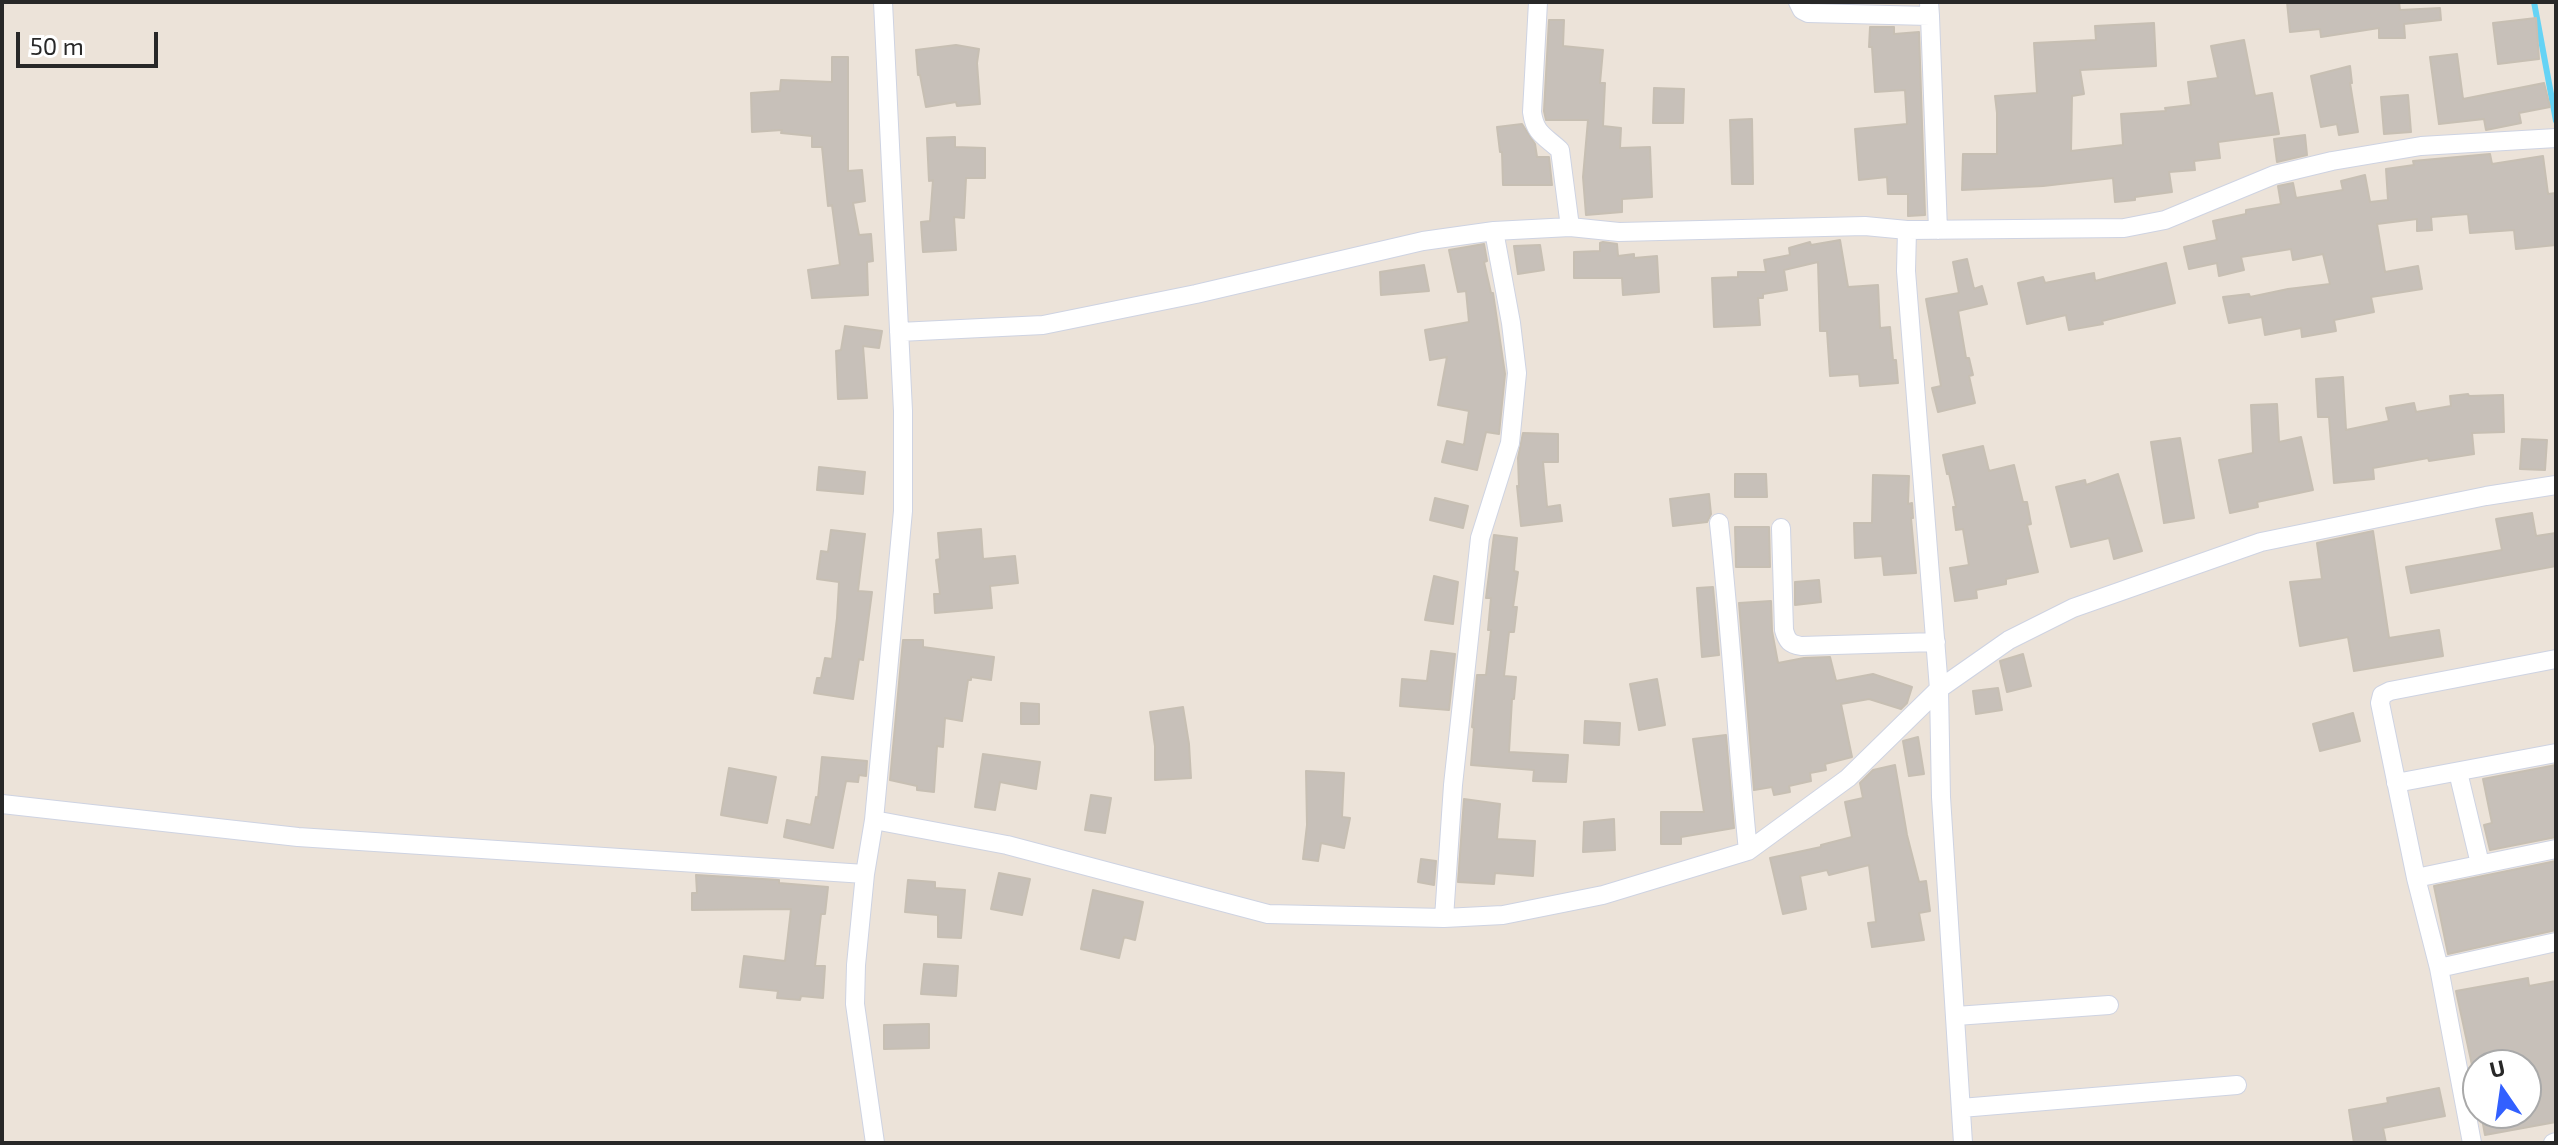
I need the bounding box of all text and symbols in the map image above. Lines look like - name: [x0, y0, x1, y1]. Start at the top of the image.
- scale bar: [20, 16, 162, 66]
- text: 50 m: [30, 31, 84, 60]
- north arrow: [2462, 1049, 2542, 1129]
- text: U: [2487, 1053, 2507, 1082]

